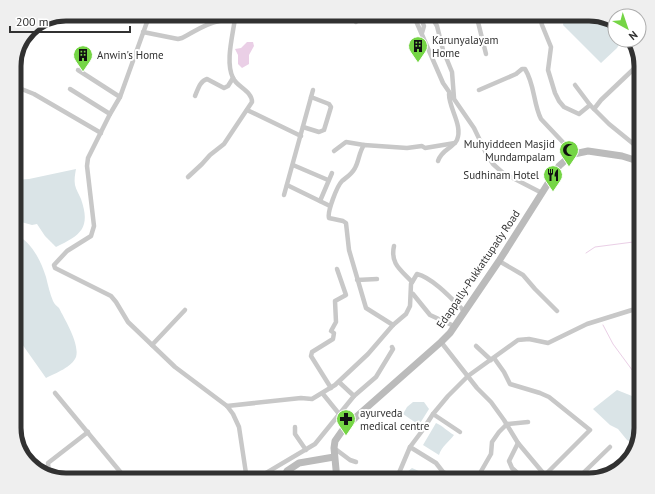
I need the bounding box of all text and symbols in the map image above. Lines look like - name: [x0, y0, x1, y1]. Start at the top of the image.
- scale bar: [10, 8, 130, 34]
- north arrow: [607, 8, 647, 48]
- text: 200 m: [16, 14, 49, 29]
- text: N: [626, 28, 641, 43]
- place label: Karunyalayam Home: [432, 33, 498, 60]
- building icon: Karunyalayam Home: [407, 35, 429, 63]
- building icon: Anwin's Home: [72, 44, 94, 72]
- place label: Anwin's Home: [97, 48, 164, 62]
- place label: Muhyiddeen Masjid Mundampalam: [464, 137, 555, 164]
- mosque icon: Muhyiddeen Masjid Mundampalam: [558, 139, 580, 167]
- restaurant icon: Sudhinam Hotel: [542, 164, 564, 192]
- place label: Sudhinam Hotel: [463, 168, 540, 182]
- street label: Edappally-Pukkattupady Road: [433, 207, 523, 331]
- place label: ayurveda medical centre: [360, 406, 430, 433]
- pharmacy icon: ayurveda medical centre: [335, 408, 357, 436]

